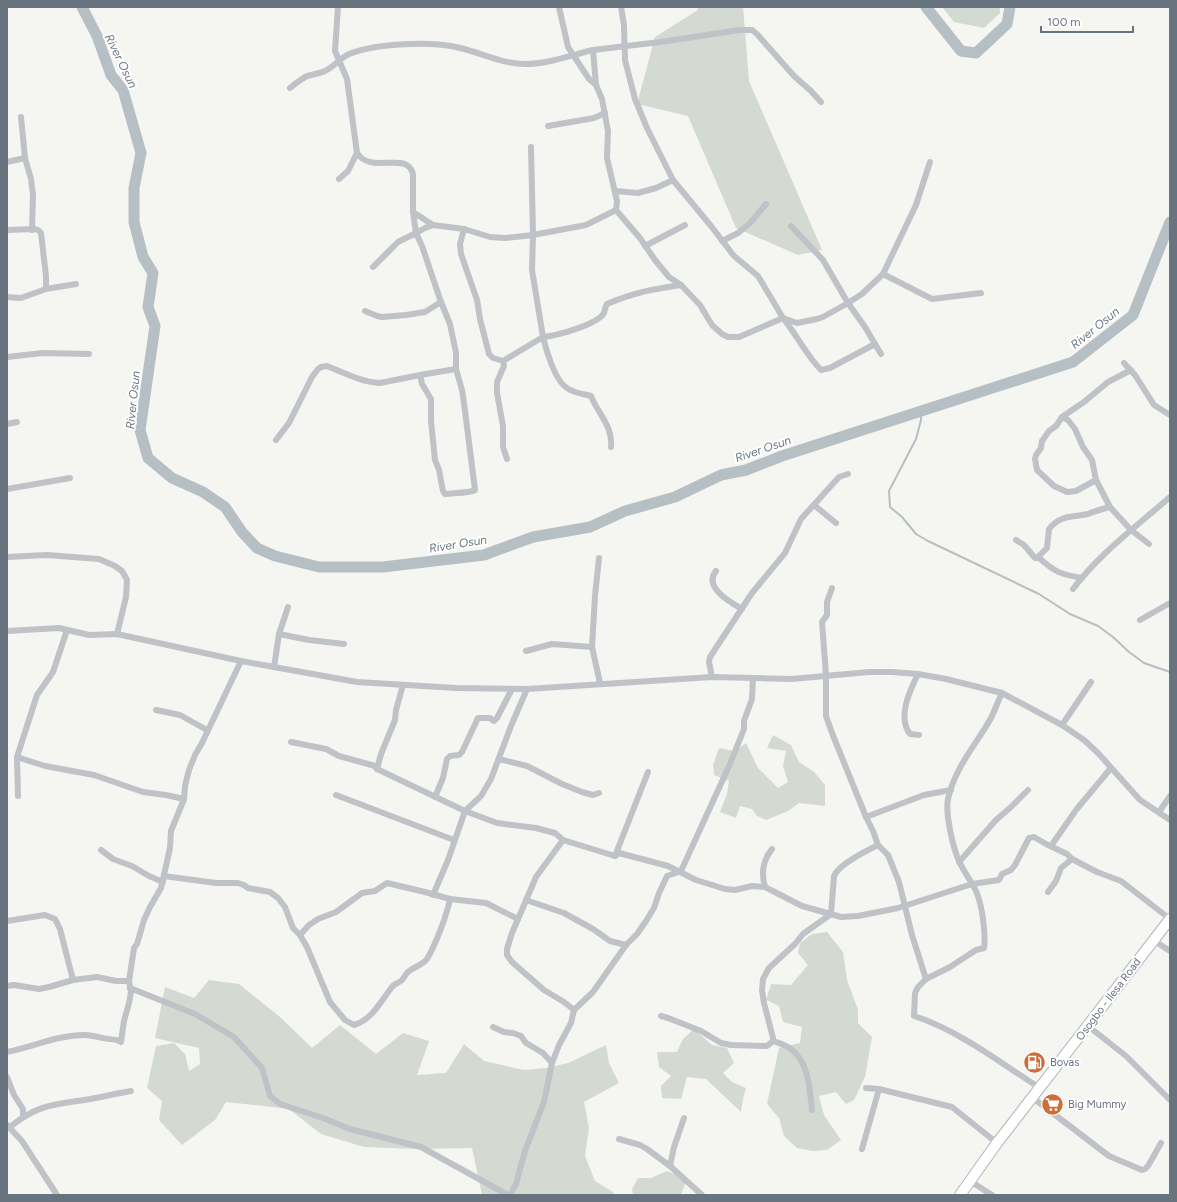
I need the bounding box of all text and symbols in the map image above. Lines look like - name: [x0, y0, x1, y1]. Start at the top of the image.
- scale bar: [1041, 8, 1133, 34]
- text: 100 m: [1047, 15, 1081, 29]
- water label: River Osun: [102, 32, 140, 91]
- water label: River Osun: [1068, 304, 1122, 352]
- water label: River Osun: [123, 370, 143, 430]
- water label: River Osun: [733, 433, 793, 465]
- water label: River Osun: [428, 532, 488, 555]
- street label: Osogbo - Ilesa Road: [1073, 956, 1144, 1043]
- fuel station icon: Bovas: [1022, 1049, 1048, 1075]
- place label: Bovas: [1050, 1056, 1079, 1069]
- supermarket icon: Big Mummy: [1039, 1091, 1065, 1117]
- place label: Big Mummy: [1068, 1098, 1127, 1111]

